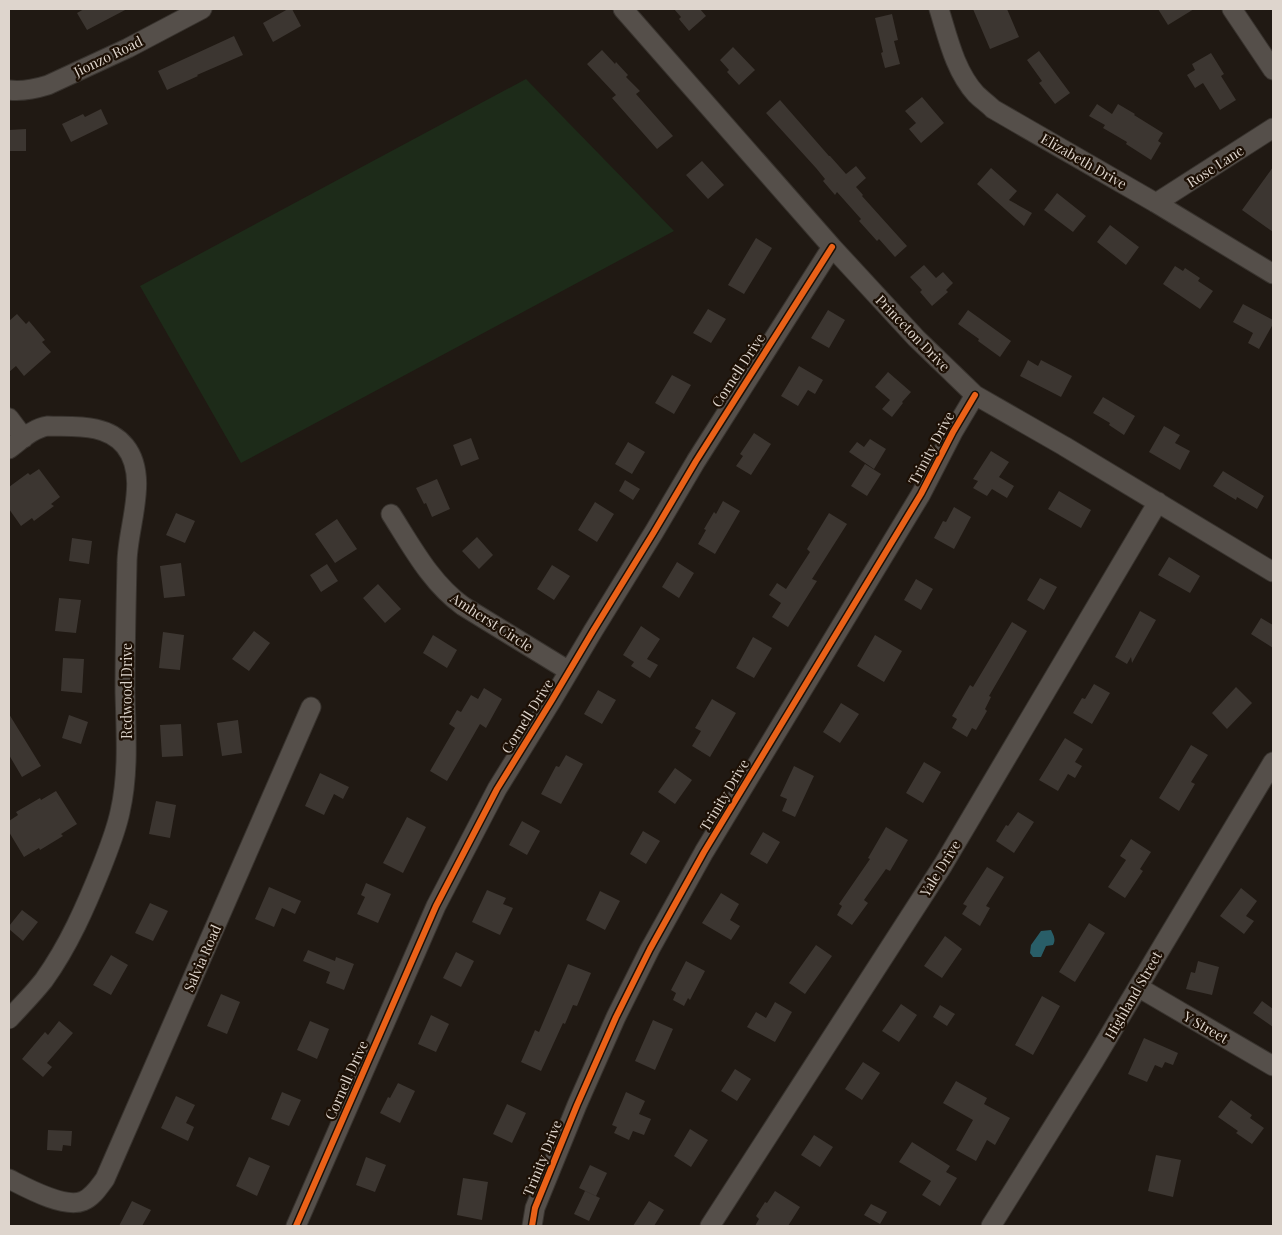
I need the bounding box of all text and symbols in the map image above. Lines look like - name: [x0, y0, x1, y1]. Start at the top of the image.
- street label: Jionzo Road: [70, 31, 146, 81]
- street label: Elizabeth Drive: [1038, 129, 1130, 193]
- street label: Rose Lane: [1183, 141, 1247, 191]
- street label: Princeton Drive: [872, 291, 954, 375]
- street label: Cornell Drive: [707, 329, 769, 411]
- street label: Trinity Drive: [904, 408, 958, 488]
- street label: Amherst Circle: [446, 588, 537, 656]
- street label: Redwood Drive: [117, 643, 136, 739]
- street label: Cornell Drive: [496, 675, 558, 757]
- street label: Trinity Drive: [695, 755, 753, 835]
- street label: Yale Drive: [915, 836, 965, 901]
- street label: Salvia Road: [179, 921, 225, 995]
- street label: Highland Street: [1100, 947, 1166, 1043]
- street label: Y Street: [1179, 1006, 1233, 1048]
- street label: Cornell Drive: [320, 1037, 372, 1123]
- street label: Trinity Drive: [518, 1117, 566, 1199]

